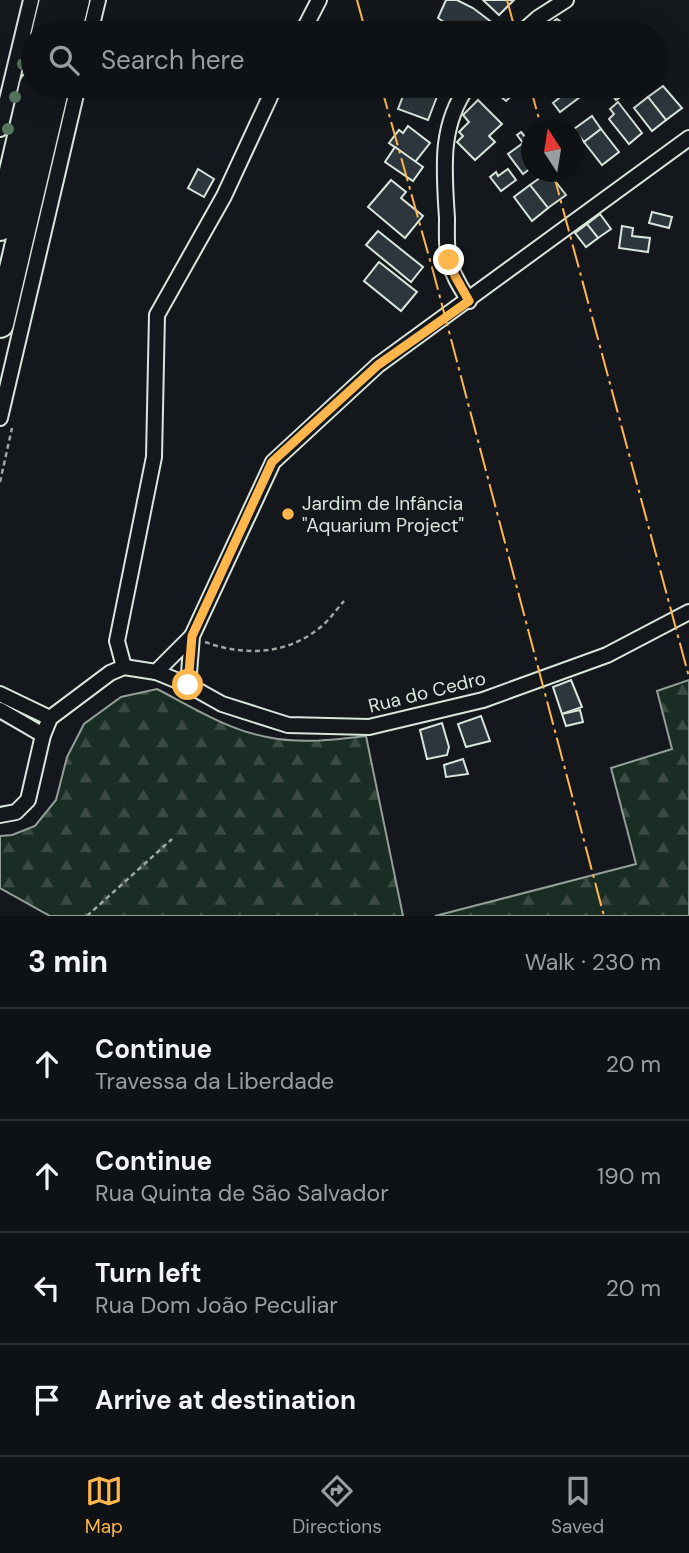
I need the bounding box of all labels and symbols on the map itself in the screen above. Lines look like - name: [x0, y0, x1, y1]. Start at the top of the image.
- north arrow: [521, 119, 584, 182]
- route end: [433, 244, 464, 275]
- place label: Jardim de Infância "Aquarium Project": [302, 491, 464, 538]
- marker: Jardim de Infância "Aquarium Project": [280, 506, 296, 522]
- street label: Rua do Cedro: [366, 665, 488, 719]
- route start: [172, 669, 203, 700]

